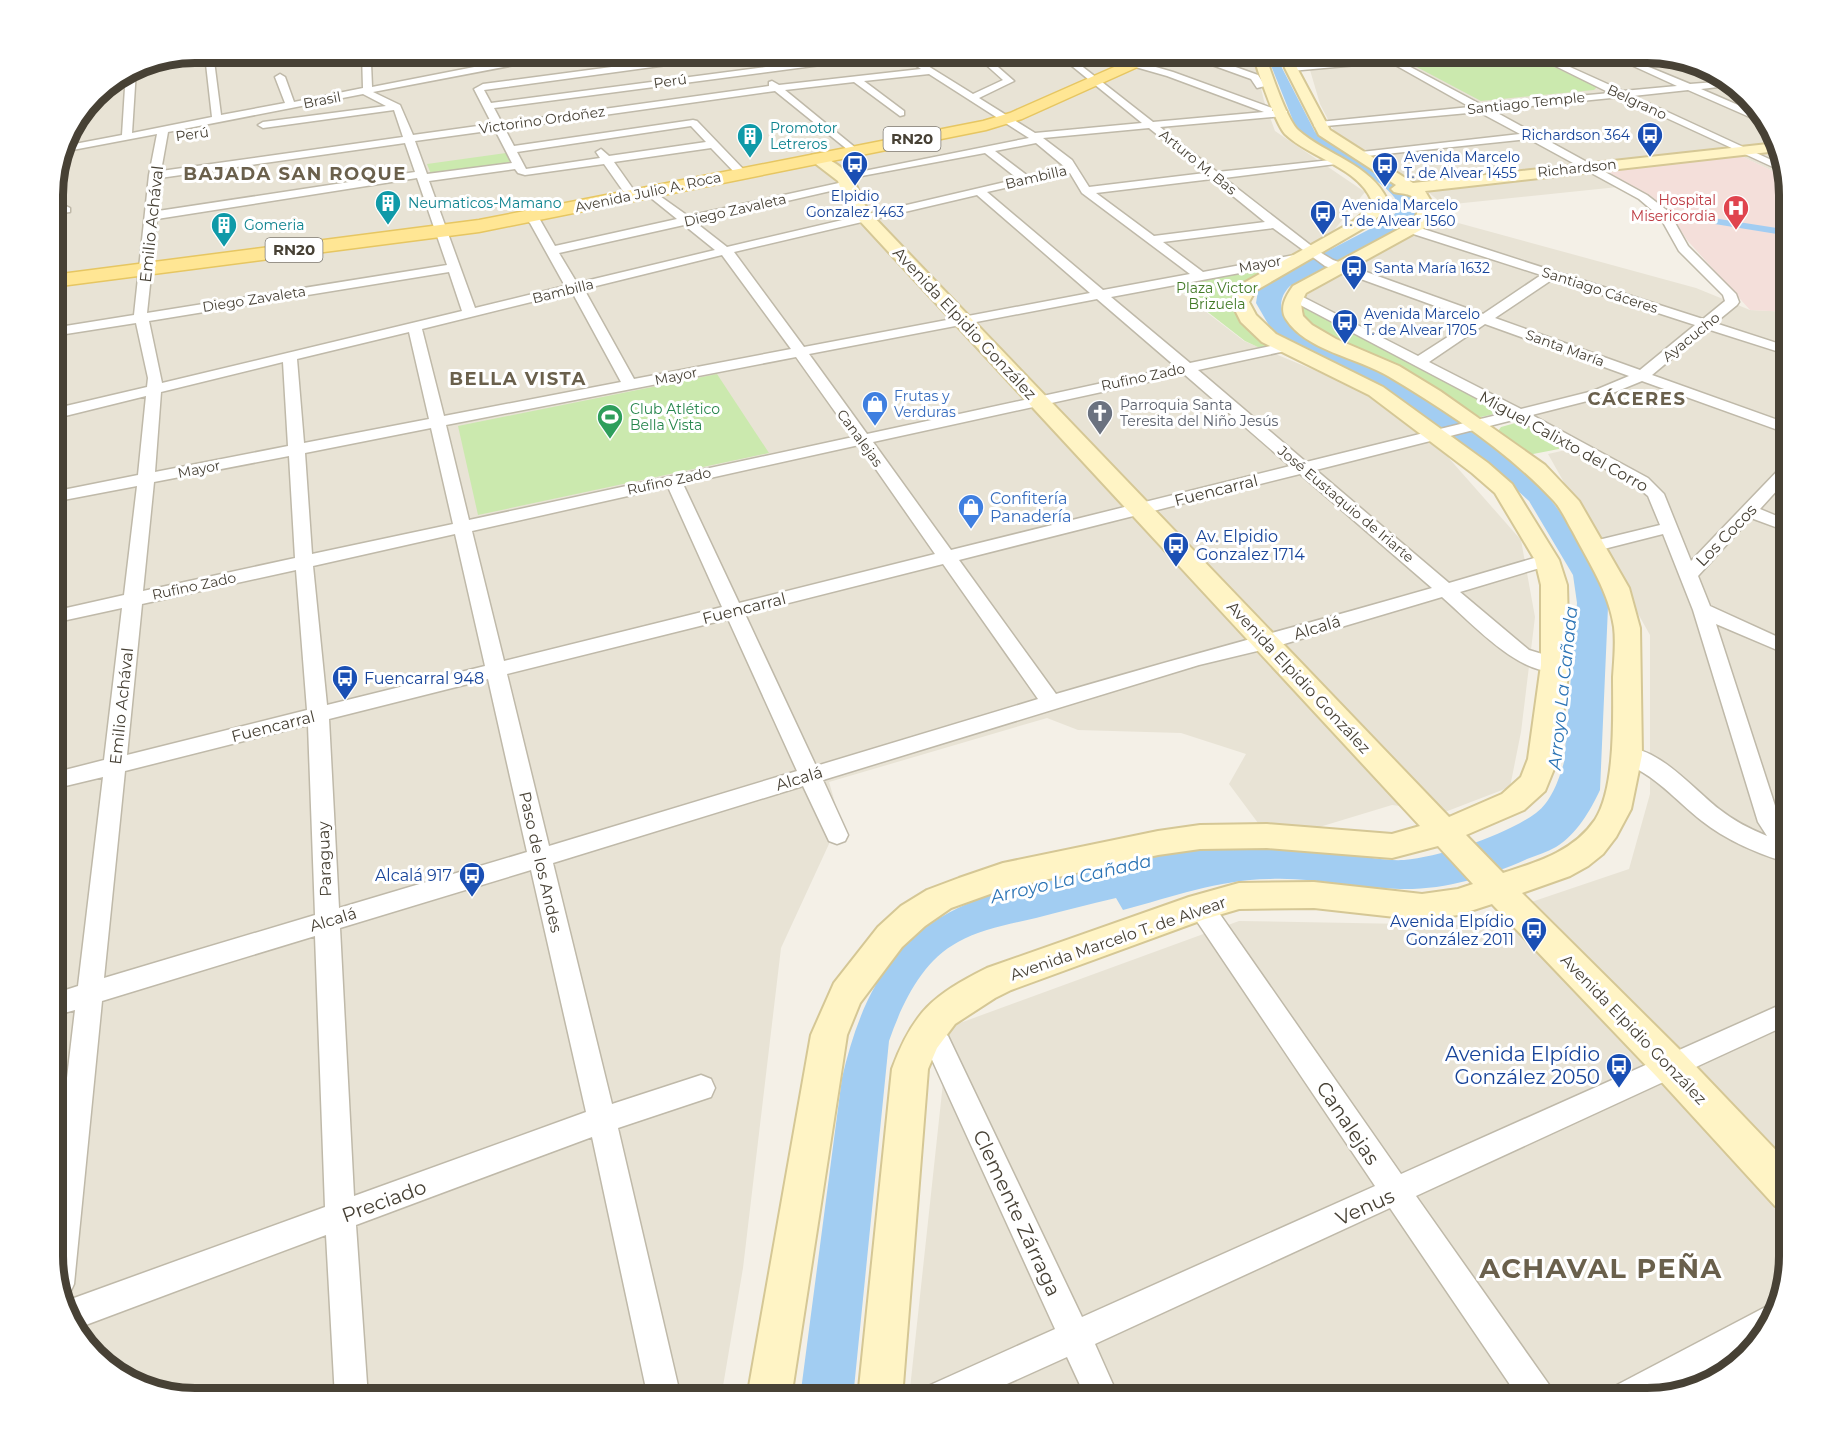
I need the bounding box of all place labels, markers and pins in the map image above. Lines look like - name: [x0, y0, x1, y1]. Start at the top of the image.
- place label: Promotor Letreros: [770, 119, 838, 153]
- bus stop icon: Richardson 364: [1635, 120, 1665, 158]
- building icon: Promotor Letreros: [735, 121, 765, 159]
- place label: Richardson 364: [1521, 126, 1631, 144]
- place label: Avenida Marcelo T. de Alvear 1455: [1404, 148, 1520, 182]
- bus stop icon: Elpidio Gonzalez 1463: [840, 149, 870, 187]
- bus stop icon: Avenida Marcelo T. de Alvear 1455: [1370, 150, 1400, 188]
- place label: Elpidio Gonzalez 1463: [806, 187, 904, 221]
- building icon: Neumaticos-Mamano: [373, 188, 403, 226]
- place label: Hospital Misericordia: [1631, 191, 1716, 225]
- hospital icon: Hospital Misericordia: [1721, 193, 1751, 231]
- place label: Neumaticos-Mamano: [408, 194, 562, 212]
- place label: Avenida Marcelo T. de Alvear 1560: [1342, 196, 1458, 230]
- bus stop icon: Avenida Marcelo T. de Alvear 1560: [1308, 198, 1338, 236]
- building icon: Gomeria: [209, 210, 239, 248]
- place label: Gomeria: [244, 216, 304, 234]
- bus stop icon: Santa María 1632: [1339, 253, 1369, 291]
- place label: Santa María 1632: [1374, 259, 1490, 277]
- place label: Avenida Marcelo T. de Alvear 1705: [1364, 305, 1480, 339]
- bus stop icon: Avenida Marcelo T. de Alvear 1705: [1330, 307, 1360, 345]
- place label: Frutas y Verduras: [894, 387, 956, 421]
- shop icon: Frutas y Verduras: [860, 389, 890, 427]
- place label: Parroquia Santa Teresita del Niño Jesús: [1120, 396, 1279, 430]
- church icon: Parroquia Santa Teresita del Niño Jesús: [1085, 398, 1115, 436]
- place label: Club Atlético Bella Vista: [630, 400, 720, 434]
- sports icon: Club Atlético Bella Vista: [595, 402, 625, 440]
- place label: Confitería Panadería: [990, 489, 1072, 526]
- shop icon: Confitería Panadería: [956, 492, 986, 530]
- place label: Av. Elpidio Gonzalez 1714: [1196, 527, 1305, 564]
- bus stop icon: Av. Elpidio Gonzalez 1714: [1161, 530, 1191, 568]
- bus stop icon: Fuencarral 948: [330, 663, 360, 701]
- place label: Fuencarral 948: [364, 669, 484, 688]
- bus stop icon: Alcalá 917: [457, 860, 487, 898]
- place label: Alcalá 917: [375, 866, 452, 885]
- place label: Avenida Elpídio González 2011: [1390, 912, 1514, 949]
- bus stop icon: Avenida Elpídio González 2011: [1519, 915, 1549, 953]
- place label: Avenida Elpídio González 2050: [1445, 1042, 1600, 1089]
- bus stop icon: Avenida Elpídio González 2050: [1604, 1051, 1634, 1089]

